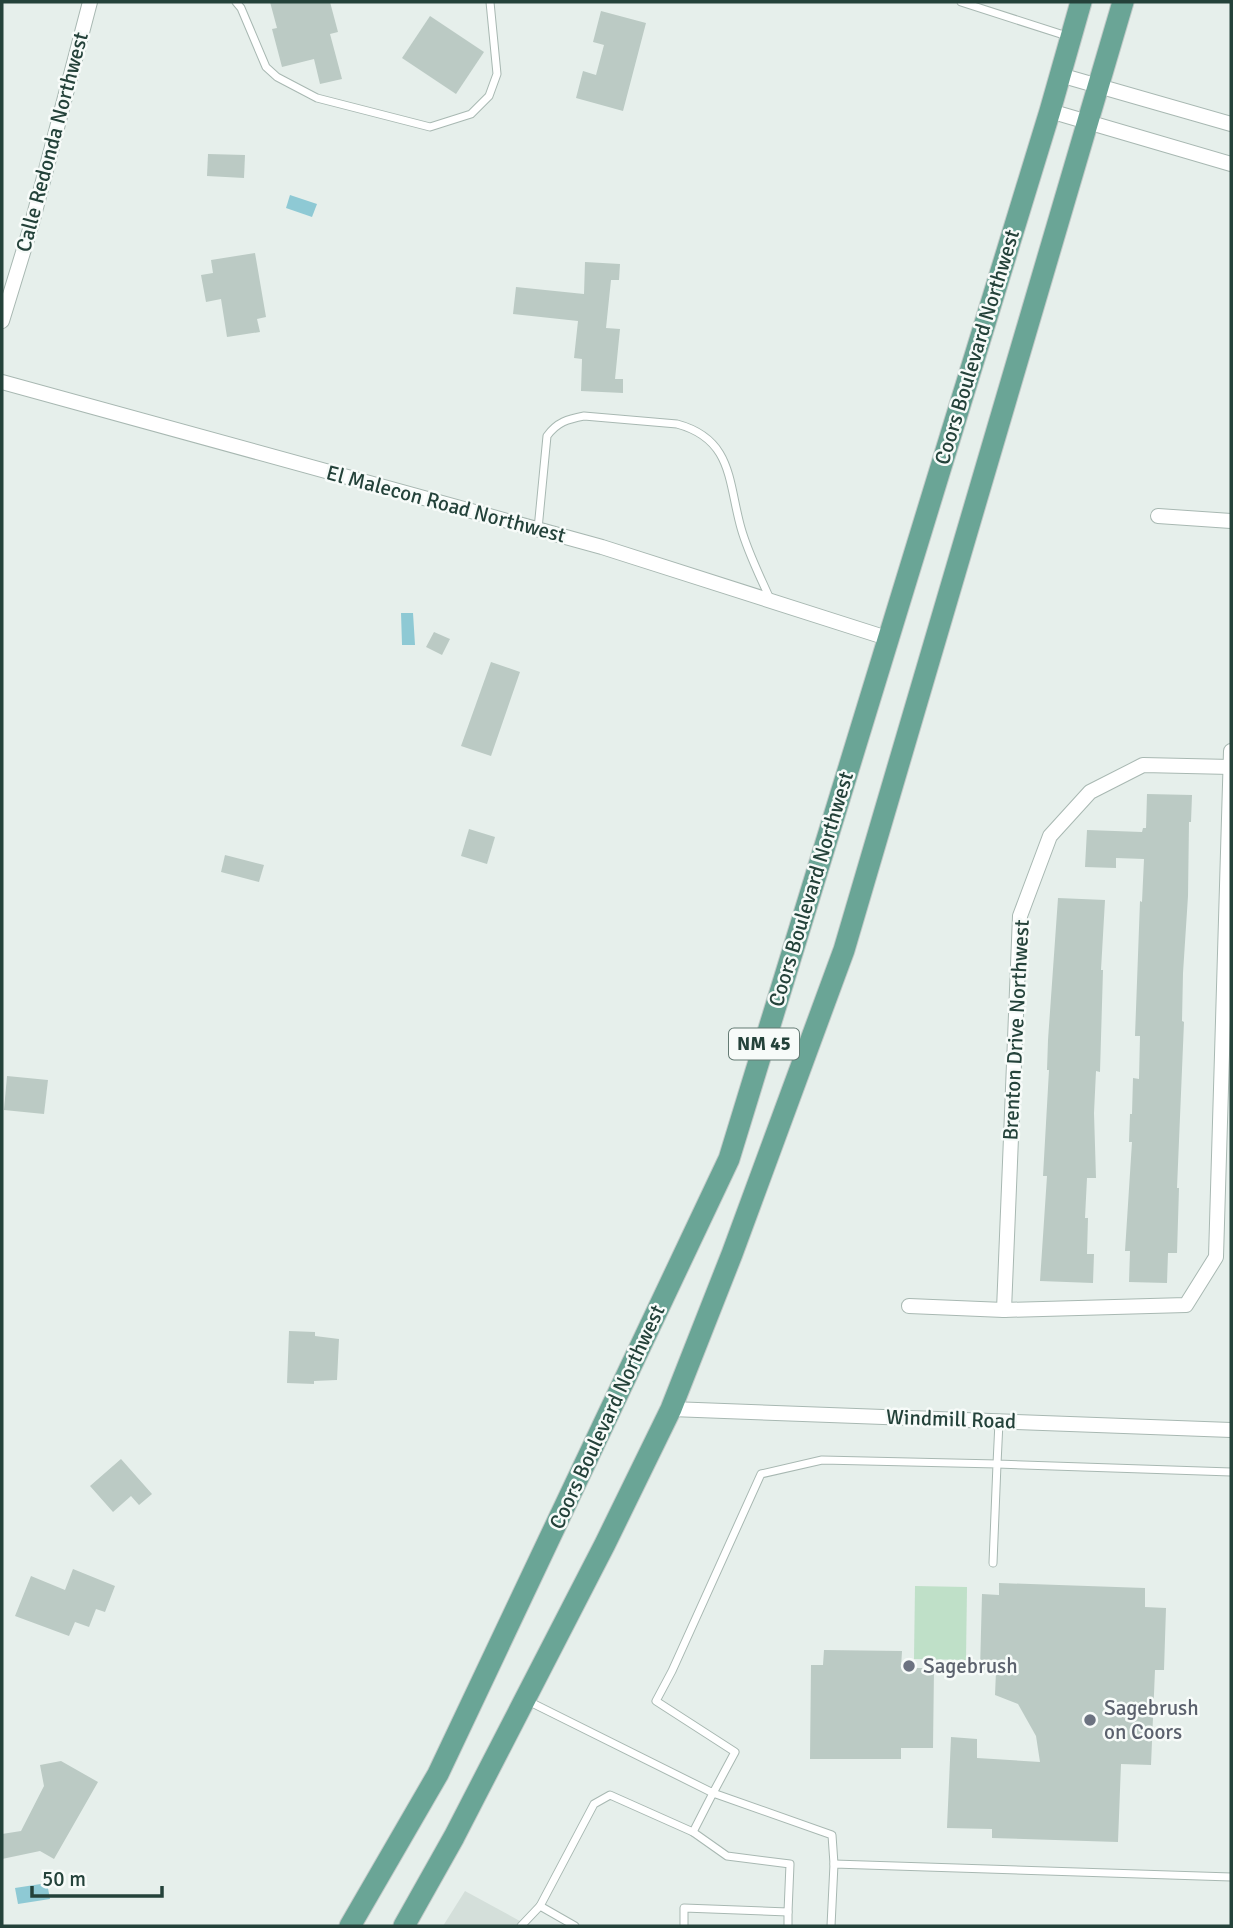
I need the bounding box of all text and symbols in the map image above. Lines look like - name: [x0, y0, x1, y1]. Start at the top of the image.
- street label: Calle Redonda Northwest: [10, 29, 94, 255]
- street label: Coors Boulevard Northwest: [929, 226, 1025, 468]
- street label: El Malecon Road Northwest: [323, 459, 569, 549]
- street label: Coors Boulevard Northwest: [763, 768, 859, 1010]
- street label: Brenton Drive Northwest: [997, 919, 1035, 1141]
- road number: NM 45: [729, 1028, 799, 1060]
- street label: Coors Boulevard Northwest: [544, 1301, 670, 1533]
- street label: Windmill Road: [885, 1404, 1017, 1434]
- place label: Sagebrush: [923, 1653, 1018, 1679]
- marker: Sagebrush: [901, 1658, 917, 1674]
- place label: Sagebrush on Coors: [1104, 1695, 1199, 1745]
- marker: Sagebrush on Coors: [1082, 1712, 1098, 1728]
- scale bar: [32, 1854, 161, 1898]
- text: 50 m: [42, 1866, 86, 1892]

